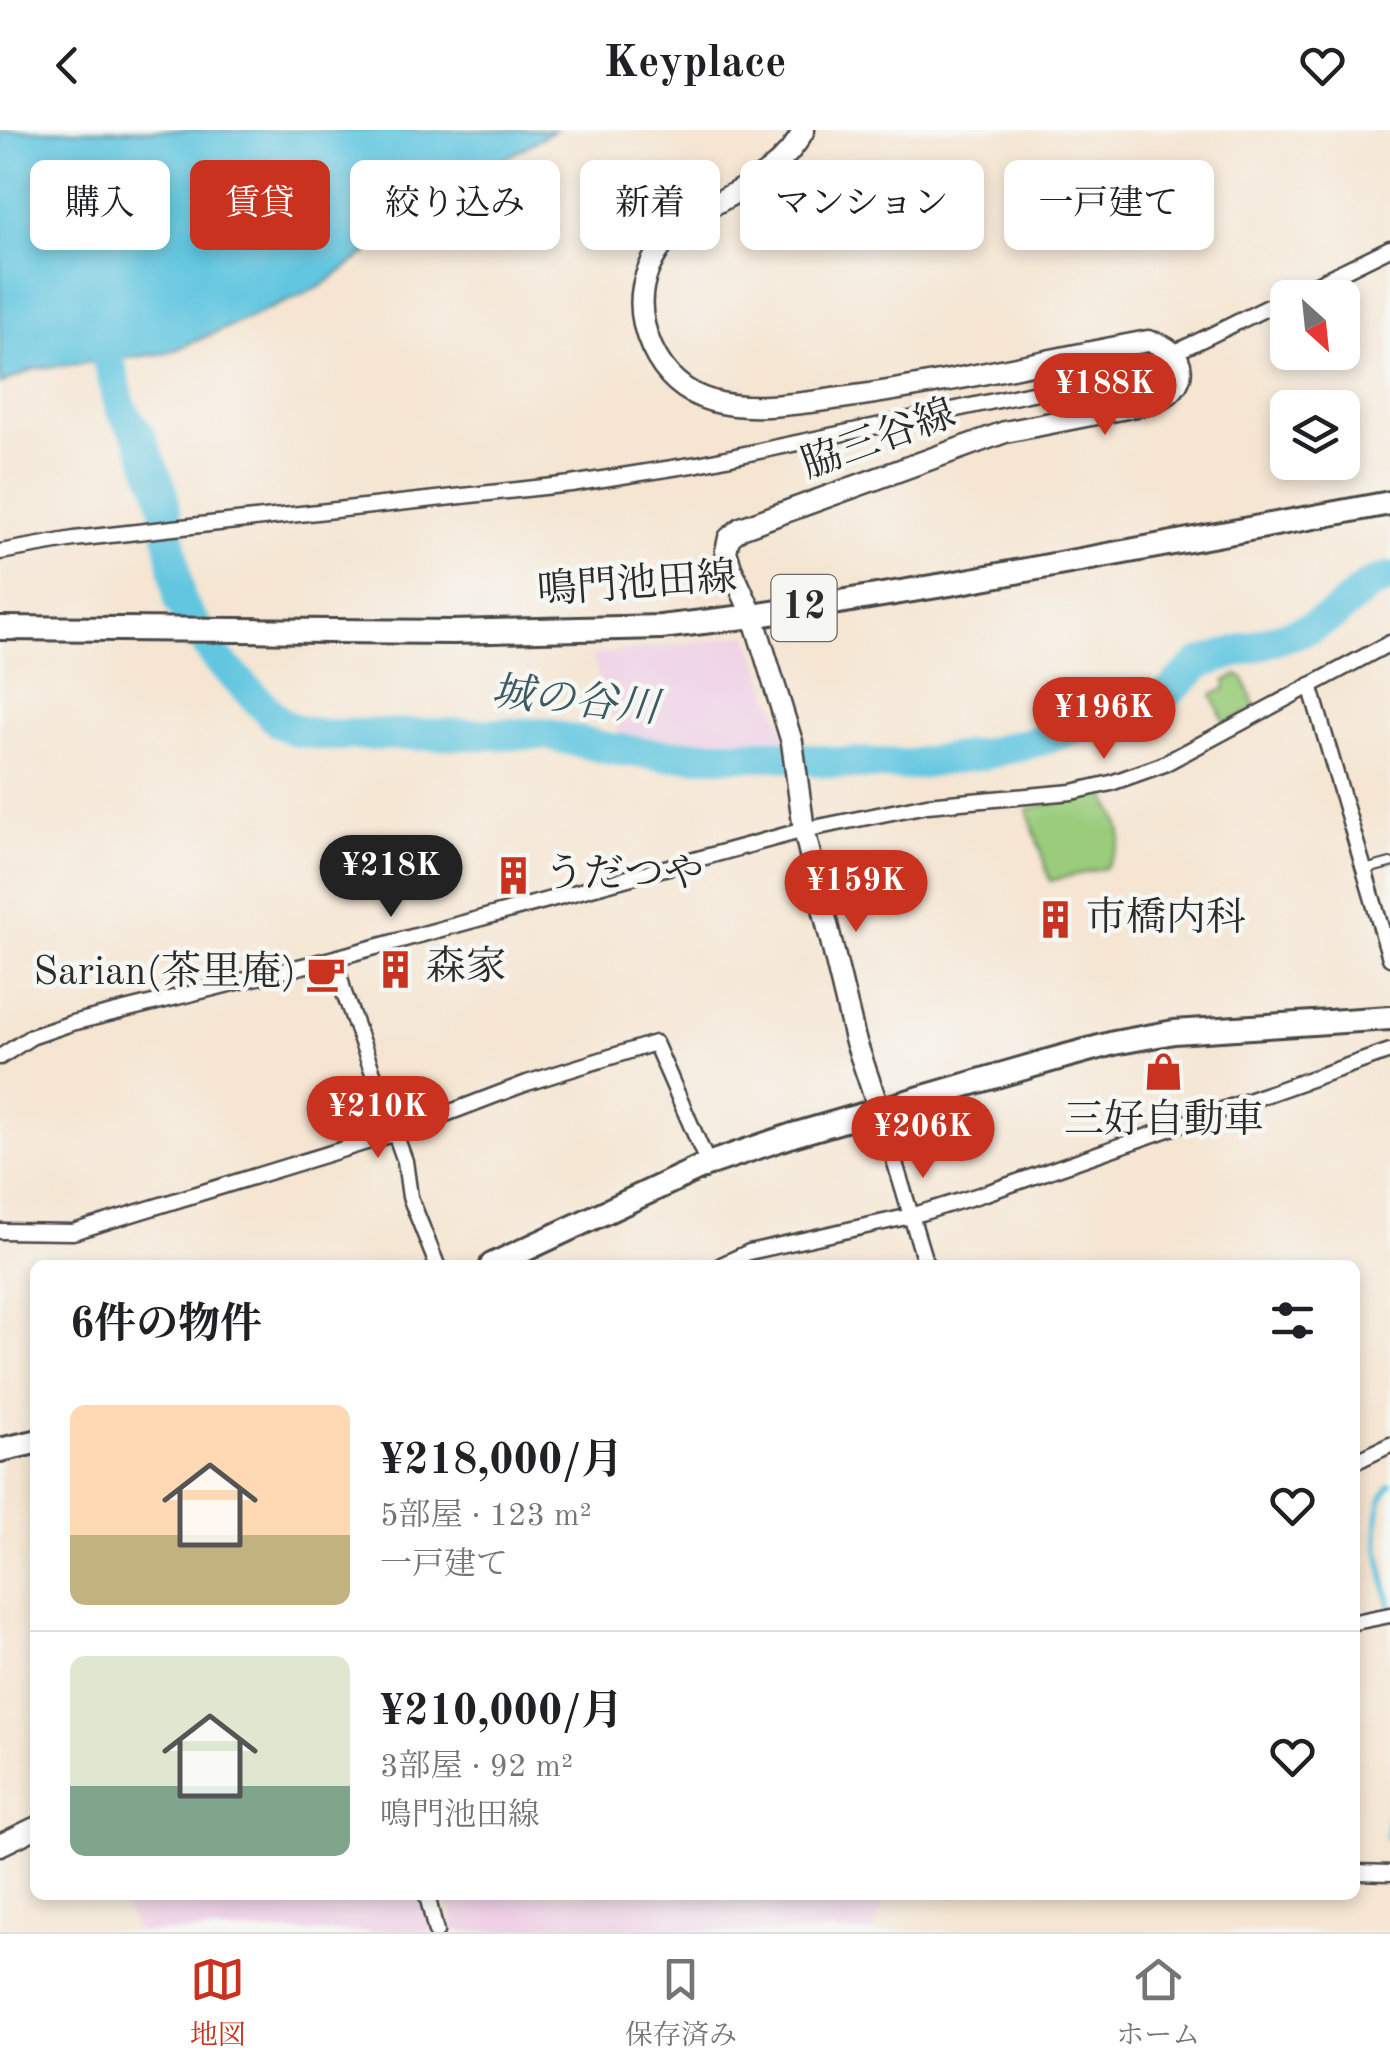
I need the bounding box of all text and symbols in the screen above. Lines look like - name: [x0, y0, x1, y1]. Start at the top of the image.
- icon: back: [40, 38, 95, 93]
- icon: heart: [1295, 38, 1350, 93]
- text: Keyplace: [604, 42, 786, 87]
- chip: 購入: [30, 160, 170, 250]
- chip: 賃貸: [190, 160, 330, 250]
- chip: 絞り込み: [350, 160, 560, 250]
- chip: 新着: [580, 160, 720, 250]
- chip: マンション: [740, 160, 984, 250]
- chip: 一戸建て: [1004, 160, 1214, 250]
- north arrow: [1270, 280, 1360, 370]
- map controls: [1270, 280, 1360, 480]
- pin: ¥188K: [1035, 353, 1175, 438]
- text: ¥188K: [1056, 369, 1154, 401]
- button: layers: [1270, 390, 1360, 480]
- street label: 脇三谷線: [796, 391, 961, 487]
- street label: 鳴門池田線: [536, 555, 738, 613]
- road number: 12: [772, 575, 836, 641]
- water label: 城の谷川: [489, 669, 665, 732]
- pin: ¥196K: [1034, 677, 1174, 762]
- text: ¥196K: [1055, 693, 1153, 725]
- pin: ¥218K: [321, 835, 461, 920]
- pin: ¥159K: [786, 850, 926, 935]
- text: ¥218K: [342, 851, 440, 883]
- place label: うだつや: [544, 853, 704, 896]
- building icon: うだつや: [493, 855, 535, 897]
- text: ¥159K: [807, 866, 905, 898]
- place label: 市橋内科: [1086, 896, 1246, 940]
- building icon: 市橋内科: [1035, 899, 1077, 941]
- place label: 森家: [426, 945, 506, 989]
- building icon: 森家: [375, 948, 417, 990]
- place label: Sarian(茶里庵): [33, 950, 296, 994]
- cafe icon: Sarian(茶里庵): [305, 953, 347, 995]
- shop icon: 三好自動車: [1143, 1051, 1185, 1093]
- pin: ¥210K: [308, 1076, 448, 1161]
- text: ¥210K: [329, 1092, 427, 1124]
- pin: ¥206K: [853, 1096, 993, 1181]
- place label: 三好自動車: [1064, 1098, 1264, 1142]
- text: ¥206K: [874, 1112, 972, 1144]
- icon: filters: [1265, 1293, 1320, 1348]
- text: 6件の物件: [70, 1305, 262, 1347]
- text: ¥218,000/月: [380, 1441, 623, 1483]
- icon: home: [150, 1445, 270, 1565]
- icon: heart: [1265, 1478, 1320, 1533]
- text: 5部屋 · 123 m²: [380, 1501, 592, 1533]
- text: 一戸建て: [380, 1550, 508, 1582]
- text: ¥210,000/月: [380, 1692, 623, 1734]
- icon: home: [150, 1696, 270, 1816]
- icon: heart: [1265, 1729, 1320, 1784]
- text: 3部屋 · 92 m²: [380, 1752, 573, 1784]
- text: 鳴門池田線: [380, 1801, 540, 1833]
- tab: 地図: [190, 1952, 246, 2055]
- tab: 保存済み: [625, 1952, 737, 2055]
- tab: ホーム: [1116, 1952, 1200, 2055]

